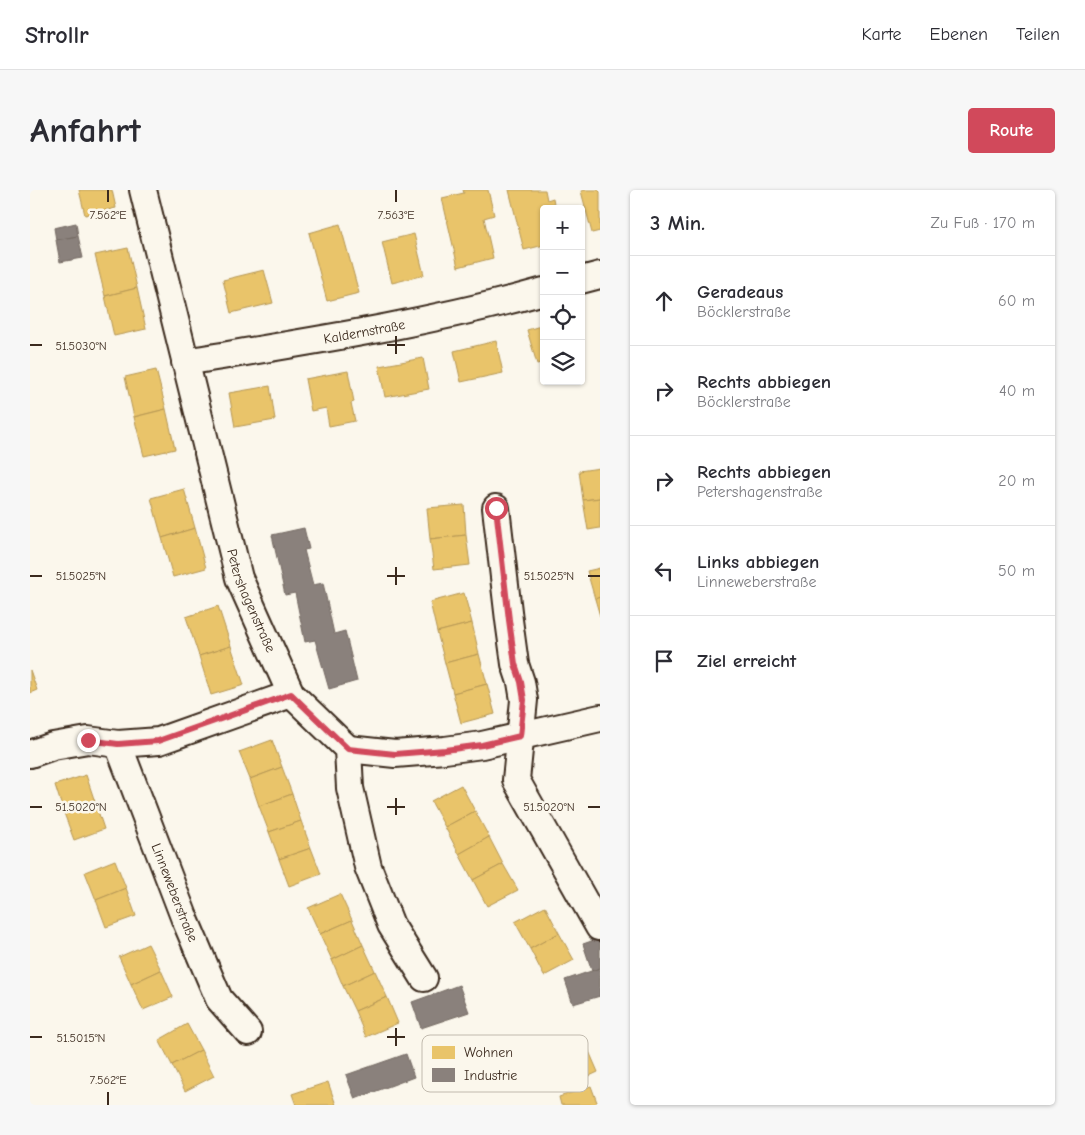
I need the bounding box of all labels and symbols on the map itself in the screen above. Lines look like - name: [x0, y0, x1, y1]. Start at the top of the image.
- text: 7.562°E: [90, 208, 127, 222]
- text: 7.563°E: [378, 208, 414, 222]
- street label: Kaldernstraße: [322, 315, 407, 347]
- text: 51.5030°N: [55, 339, 107, 353]
- route start: [485, 497, 508, 520]
- street label: Petershagenstraße: [224, 547, 280, 655]
- text: 51.5025°N: [56, 569, 106, 583]
- text: 51.5025°N: [524, 569, 574, 583]
- route end: [77, 729, 100, 752]
- text: 51.5020°N: [55, 800, 107, 814]
- text: 51.5020°N: [523, 800, 575, 814]
- street label: Linneweberstraße: [148, 841, 202, 944]
- text: 51.5015°N: [56, 1031, 106, 1045]
- legend: [422, 1035, 588, 1092]
- text: Wohnen: [464, 1044, 513, 1061]
- text: Industrie: [464, 1067, 517, 1084]
- text: 7.562°E: [90, 1073, 127, 1087]

